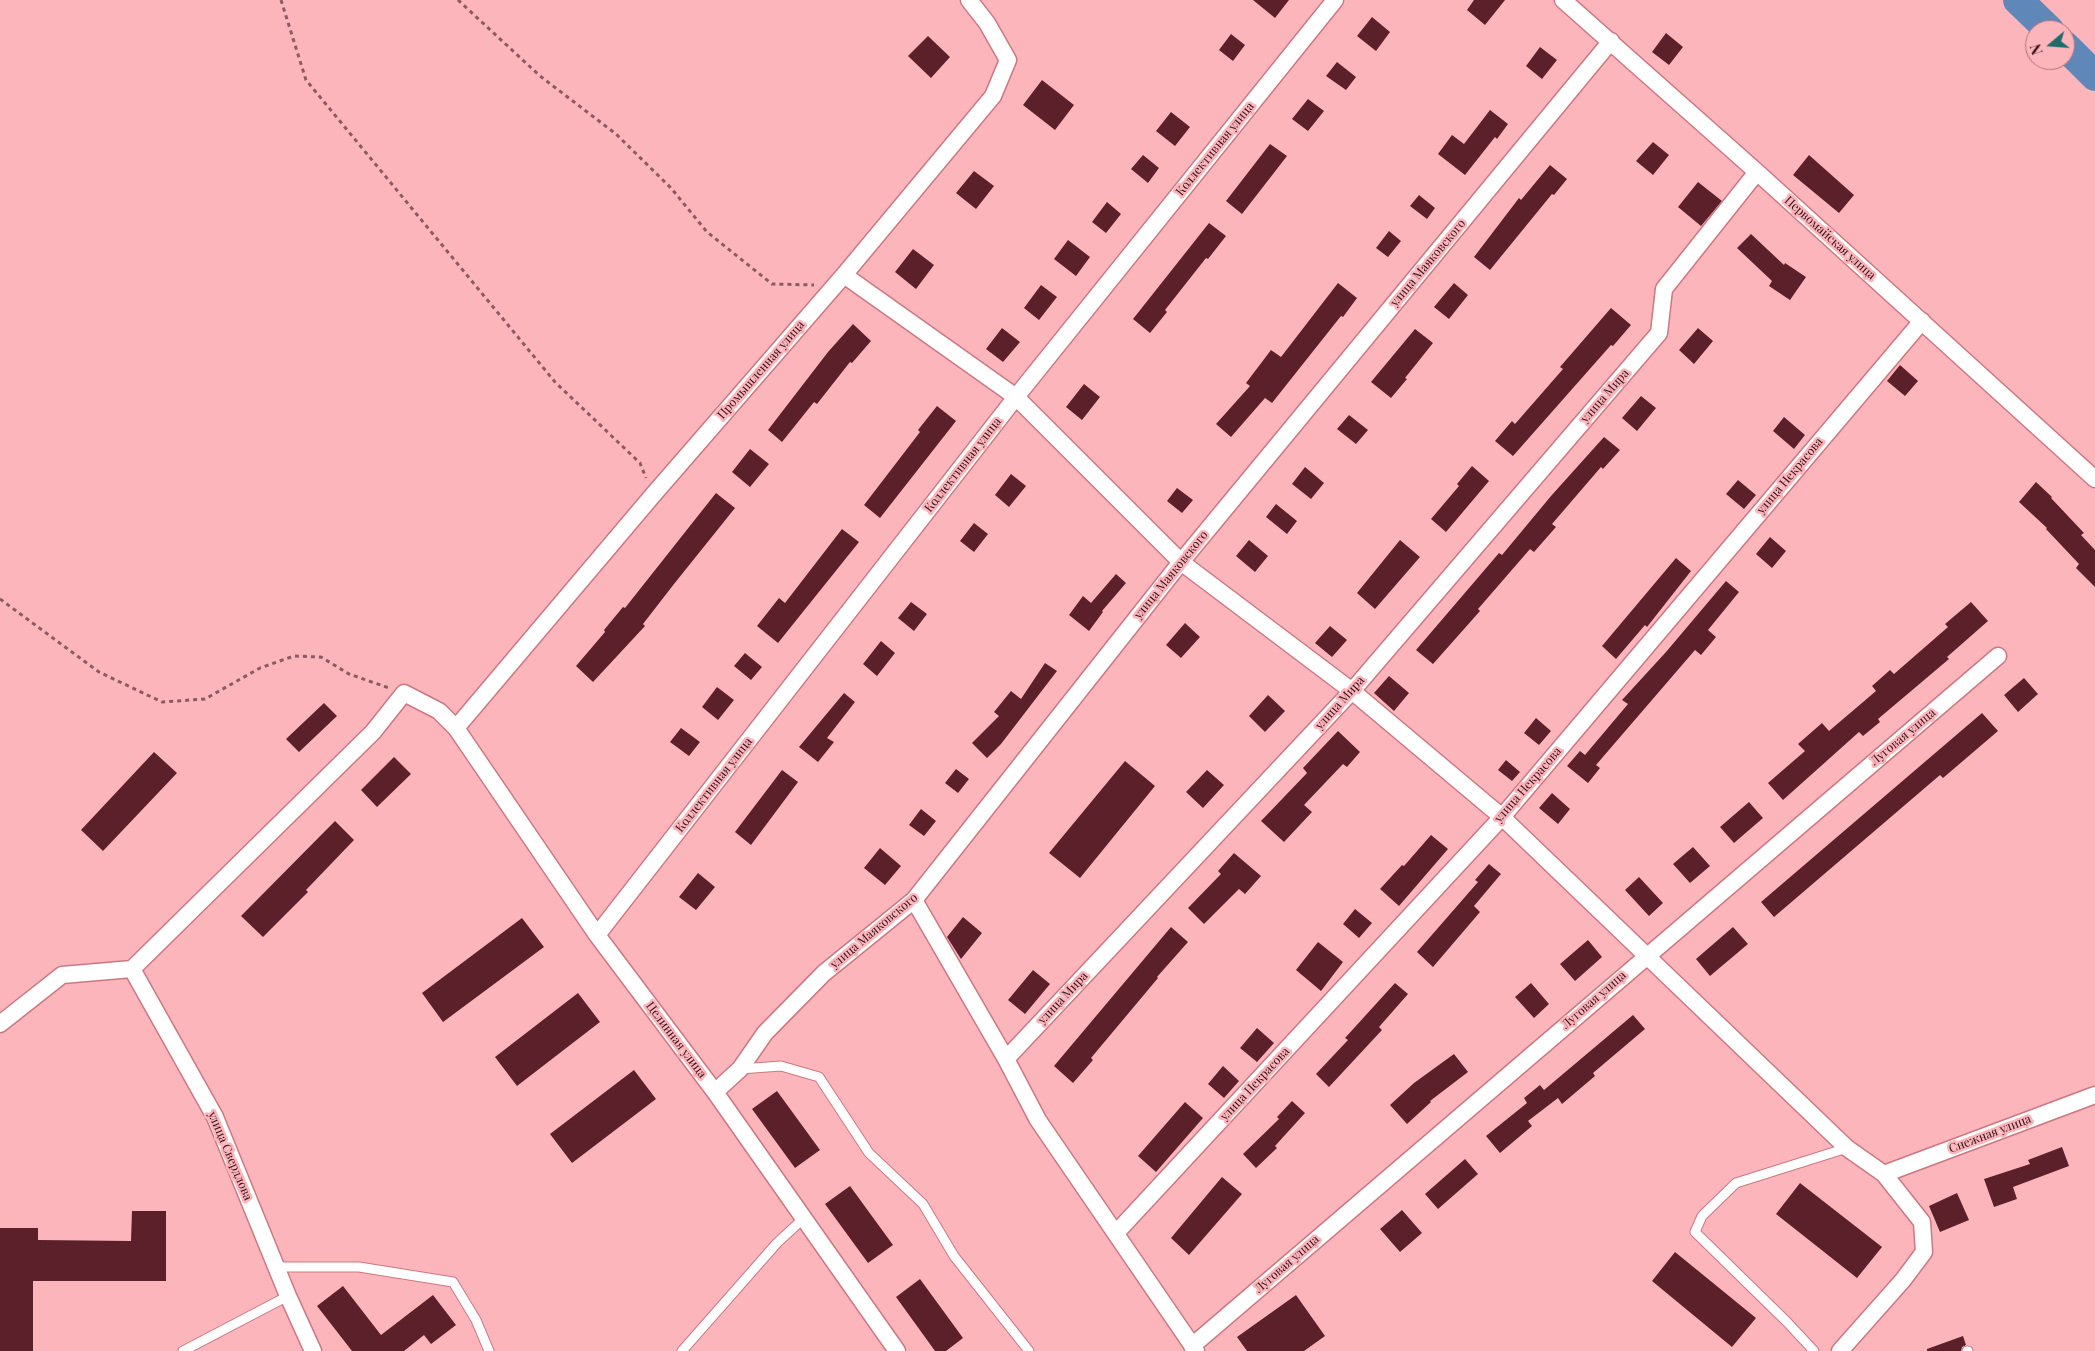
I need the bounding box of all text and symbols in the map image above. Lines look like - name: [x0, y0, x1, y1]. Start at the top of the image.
- north arrow: [2025, 20, 2075, 70]
- text: N: [2026, 42, 2047, 57]
- street label: Коллективная улица: [1173, 99, 1257, 199]
- street label: Первомайская улица: [1782, 193, 1878, 283]
- street label: улица Маяковского: [1387, 217, 1469, 309]
- street label: Промышленная улица: [714, 318, 808, 422]
- street label: улица Мира: [1578, 366, 1632, 426]
- street label: Коллективная улица: [922, 415, 1004, 515]
- street label: улица Некрасова: [1754, 435, 1826, 517]
- street label: улица Маяковского: [1131, 528, 1211, 622]
- street label: улица Мира: [1312, 674, 1368, 732]
- street label: Луговая улица: [1867, 706, 1939, 768]
- street label: Коллективная улица: [673, 735, 755, 835]
- street label: улица Некрасова: [1491, 744, 1565, 826]
- street label: улица Маяковского: [828, 890, 920, 972]
- street label: Луговая улица: [1559, 968, 1629, 1032]
- street label: улица Мира: [1035, 969, 1091, 1027]
- street label: Целинная улица: [643, 999, 709, 1081]
- street label: улица Некрасова: [1217, 1044, 1293, 1124]
- street label: улица Свердлова: [205, 1109, 255, 1203]
- street label: Снежная улица: [1947, 1112, 2033, 1156]
- street label: Луговая улица: [1252, 1232, 1322, 1296]

